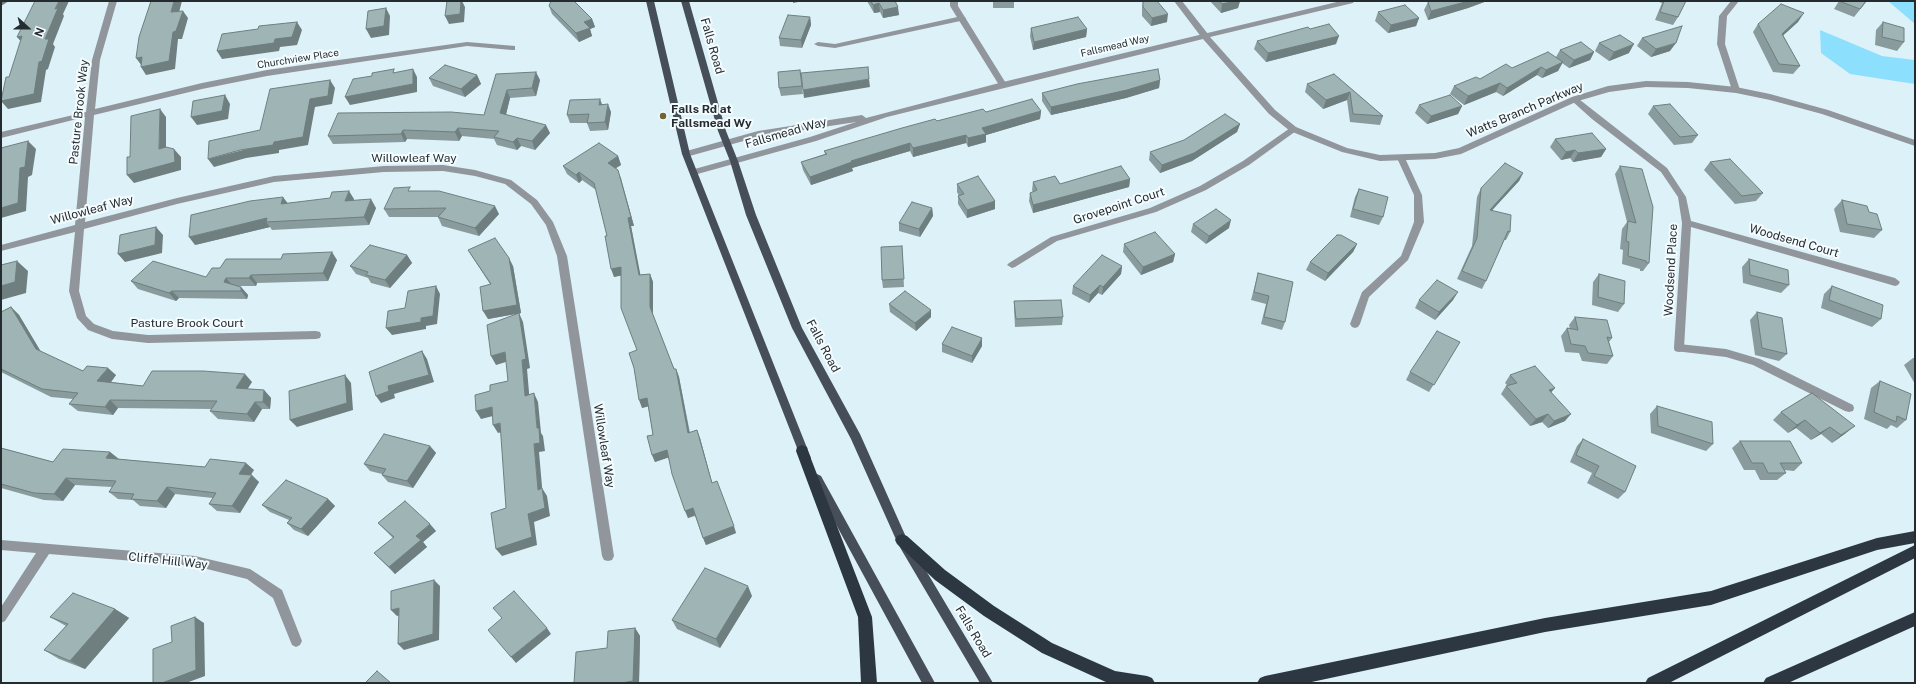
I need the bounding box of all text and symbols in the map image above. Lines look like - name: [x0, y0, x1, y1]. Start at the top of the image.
- north arrow: [8, 8, 48, 48]
- street label: Falls Road: [697, 16, 727, 76]
- text: N: [32, 26, 46, 38]
- street label: Fallsmead Way: [1079, 32, 1151, 60]
- street label: Churchview Place: [256, 47, 340, 71]
- street label: Pasture Brook Way: [66, 59, 92, 165]
- street label: Watts Branch Parkway: [1465, 79, 1585, 141]
- place label: Falls Rd at Fallsmead Wy: [671, 102, 752, 130]
- marker: Falls Rd at Fallsmead Wy: [658, 111, 668, 121]
- street label: Fallsmead Way: [744, 114, 828, 152]
- street label: Willowleaf Way: [371, 151, 457, 165]
- street label: Grovepoint Court: [1071, 184, 1167, 228]
- street label: Willowleaf Way: [49, 192, 135, 228]
- street label: Woodsend Court: [1747, 221, 1841, 261]
- street label: Woodsend Place: [1661, 223, 1681, 317]
- street label: Pasture Brook Court: [130, 316, 244, 330]
- street label: Falls Road: [803, 317, 843, 375]
- street label: Willowleaf Way: [590, 403, 618, 489]
- street label: Cliffe Hill Way: [128, 550, 208, 572]
- street label: Falls Road: [952, 603, 994, 661]

